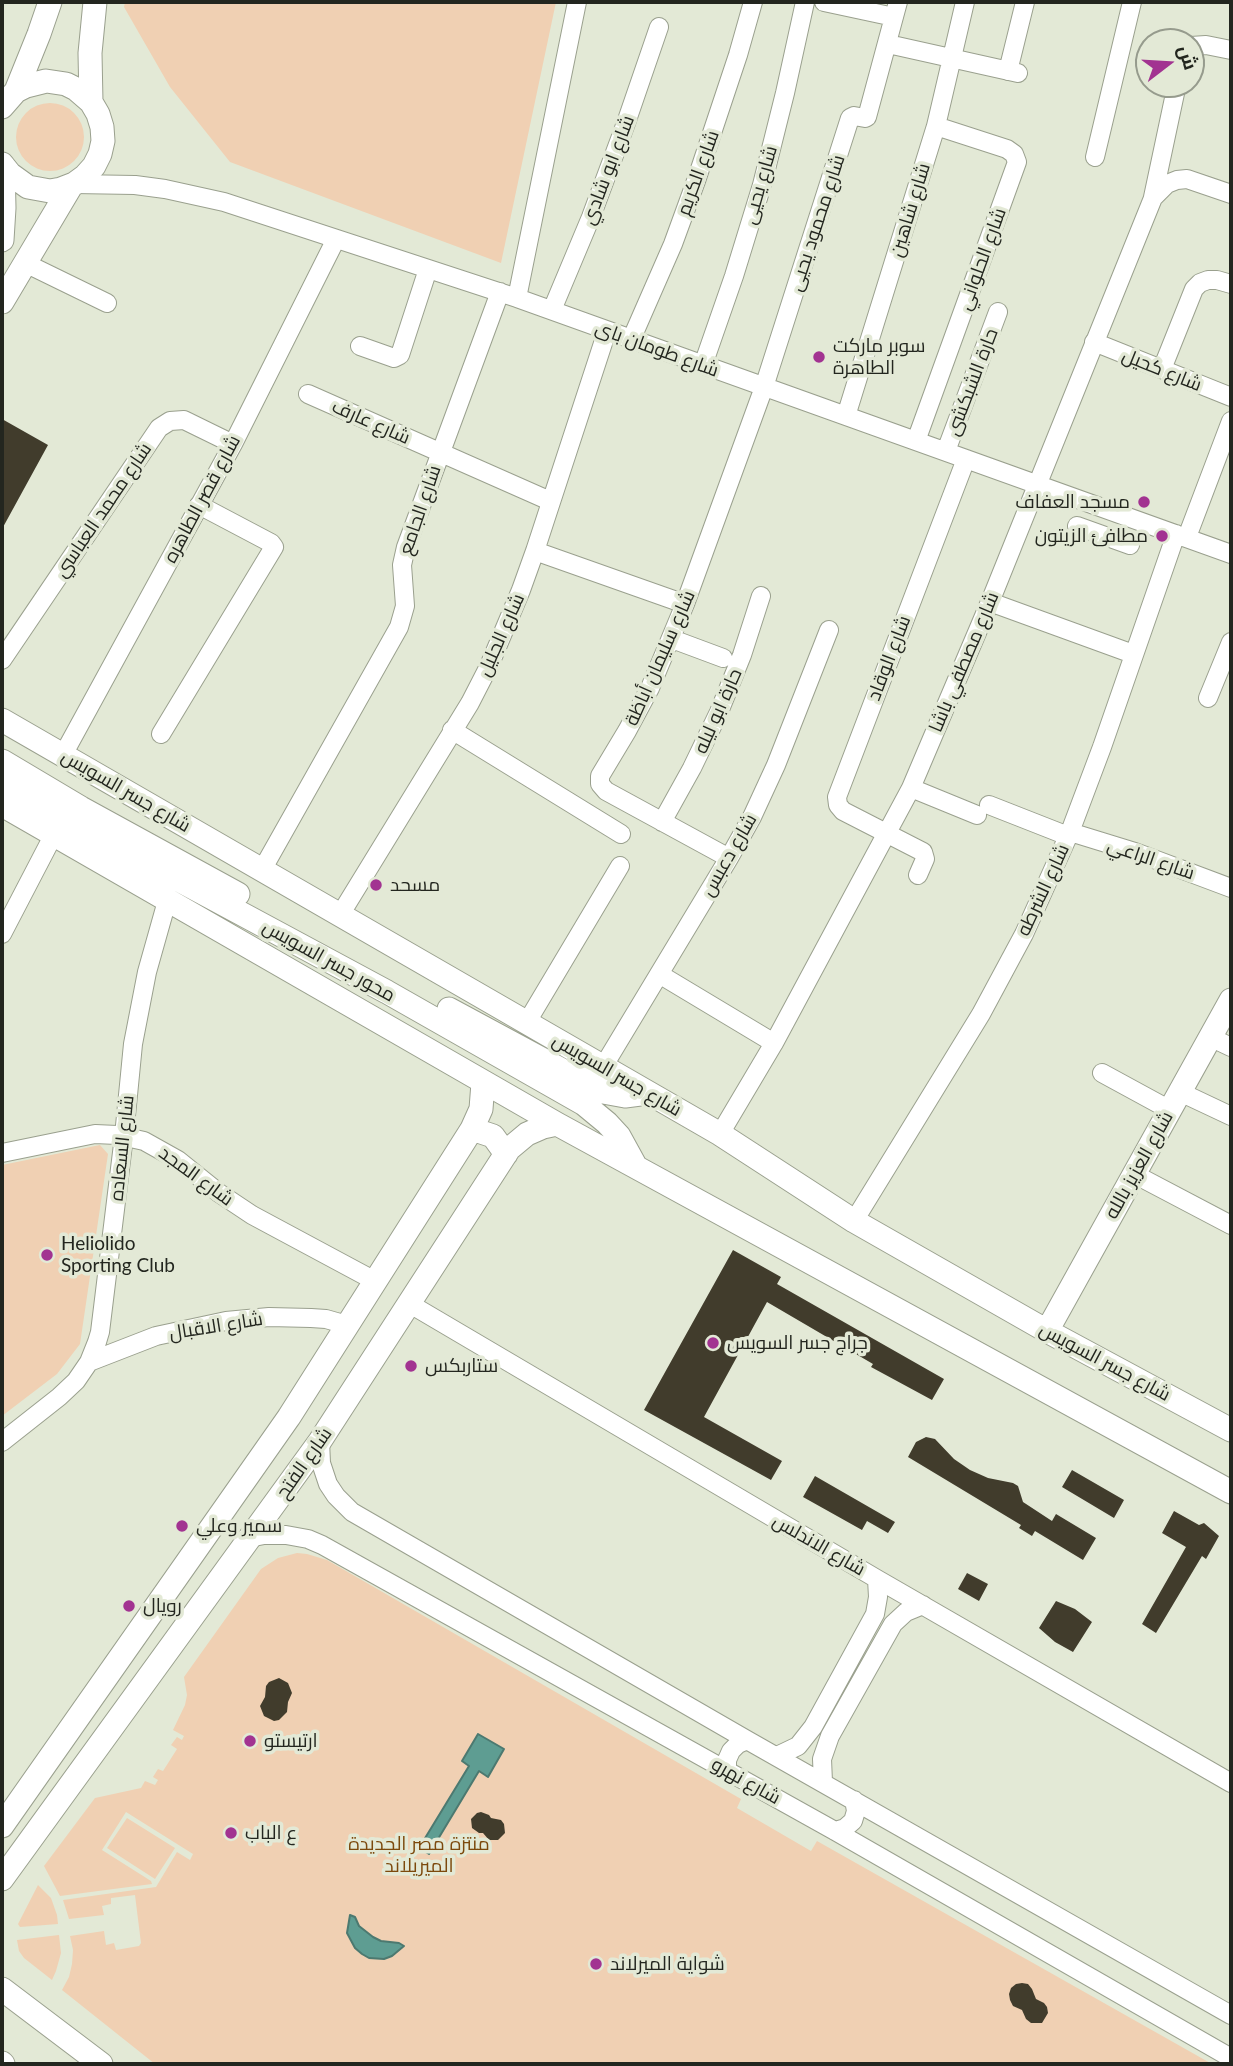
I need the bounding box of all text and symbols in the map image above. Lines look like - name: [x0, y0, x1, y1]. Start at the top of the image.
- north arrow: [1135, 28, 1205, 98]
- text: ش: [1174, 42, 1203, 72]
- street label: شارع ابو شادي: [577, 112, 639, 228]
- street label: شارع الكريم: [672, 127, 724, 219]
- street label: شارع يحيى: [738, 143, 782, 227]
- street label: شارع محمود يحيى: [784, 152, 850, 294]
- street label: شارع شاهين: [885, 160, 935, 260]
- street label: شارع الحلواني: [953, 205, 1011, 313]
- street label: شارع طومان باى: [592, 316, 722, 382]
- street label: حارة الشبكشى: [941, 325, 1003, 439]
- place label: سوبر ماركت الطاهرة: [833, 335, 926, 379]
- street label: شارع كحيل: [1119, 344, 1205, 396]
- marker: سوبر ماركت الطاهرة: [811, 349, 827, 365]
- street label: شارع عارف: [328, 395, 414, 449]
- street label: شارع قصر الطاهره: [159, 431, 245, 567]
- street label: شارع محمد العباسي: [50, 438, 156, 582]
- street label: شارع الجامع: [394, 462, 446, 558]
- place label: مسجد العفاف: [1015, 491, 1130, 513]
- marker: مسجد العفاف: [1136, 494, 1152, 510]
- place label: مطافئ الزيتون: [1035, 525, 1148, 547]
- marker: مطافئ الزيتون: [1154, 528, 1170, 544]
- street label: شارع سليمان أباظة: [620, 587, 700, 729]
- street label: شارع مصطفي باشا: [924, 588, 1004, 736]
- street label: شارع الجليل: [473, 590, 529, 680]
- street label: شارع الوقاد: [862, 612, 916, 704]
- street label: حارة ابو ليله: [689, 665, 747, 757]
- street label: شارع جسر السويس: [57, 745, 195, 837]
- street label: شارع دعبس: [696, 810, 762, 900]
- street label: شارع الراعي: [1104, 833, 1198, 885]
- street label: شارع الشرطه: [1012, 840, 1074, 940]
- place label: مسحد: [390, 874, 440, 896]
- marker: مسحد: [368, 877, 384, 893]
- street label: محور جسر السويس: [259, 915, 399, 1007]
- street label: شارع جسر السويس: [548, 1029, 686, 1121]
- street label: شارع السعاده: [105, 1094, 139, 1202]
- street label: شارع العزيز بالله: [1100, 1107, 1178, 1223]
- street label: شارع المجد: [154, 1141, 238, 1211]
- place label: Heliolido Sporting Club: [61, 1233, 175, 1277]
- marker: Heliolido Sporting Club: [39, 1247, 55, 1263]
- street label: شارع الاقبال: [168, 1307, 264, 1345]
- street label: شارع جسر السويس: [1036, 1318, 1174, 1406]
- place label: جراج جسر السويس: [727, 1332, 868, 1354]
- marker: جراج جسر السويس: [705, 1335, 721, 1351]
- place label: ستاربكس: [425, 1355, 498, 1377]
- marker: ستاربكس: [403, 1358, 419, 1374]
- street label: شارع الفتح: [271, 1423, 337, 1503]
- street label: شارع الاندلس: [769, 1509, 869, 1581]
- place label: سمير وعلي: [196, 1515, 282, 1537]
- marker: سمير وعلي: [174, 1518, 190, 1534]
- place label: رويال: [143, 1595, 182, 1617]
- marker: رويال: [121, 1598, 137, 1614]
- place label: ارتيستو: [264, 1730, 318, 1752]
- marker: ارتيستو: [242, 1733, 258, 1749]
- street label: شارع نهرو: [708, 1753, 784, 1809]
- place label: ع الباب: [245, 1822, 297, 1844]
- marker: ع الباب: [223, 1825, 239, 1841]
- park label: منتزة مصر الجديدة الميريلاند: [348, 1833, 490, 1877]
- place label: شواية الميرلاند: [610, 1953, 725, 1975]
- marker: شواية الميرلاند: [588, 1956, 604, 1972]

